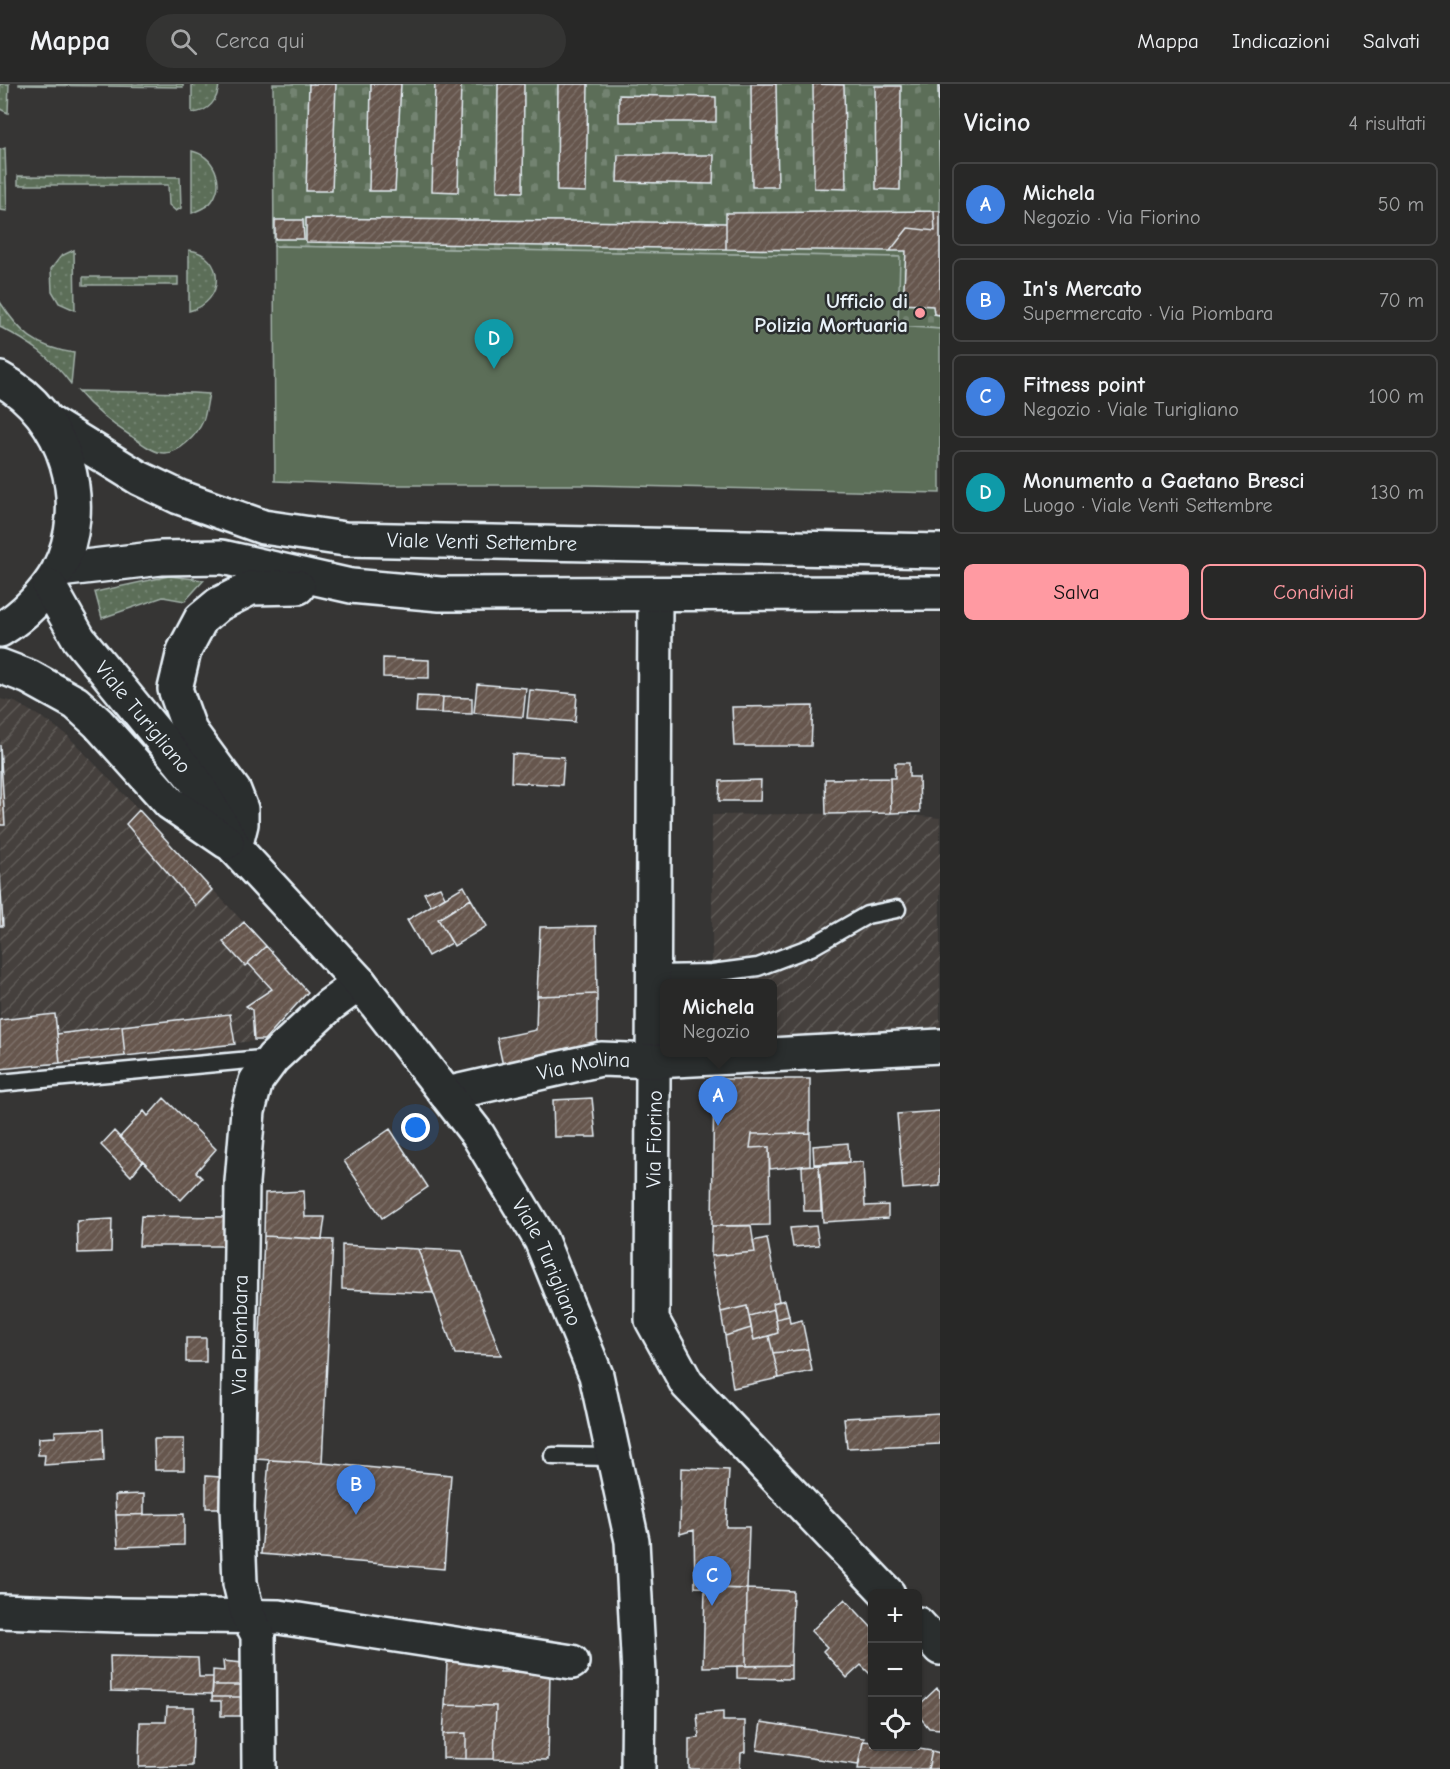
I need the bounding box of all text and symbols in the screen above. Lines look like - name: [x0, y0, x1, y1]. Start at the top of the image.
- search box: [146, 14, 566, 68]
- text: Mappa: [30, 25, 110, 57]
- icon: search: [167, 25, 200, 58]
- text: Cerca qui: [215, 28, 305, 54]
- text: Mappa: [1137, 29, 1199, 53]
- text: Indicazioni: [1232, 29, 1330, 53]
- text: Salvati: [1363, 29, 1420, 53]
- text: Vicino: [964, 108, 1030, 138]
- text: 4 risultati: [1349, 112, 1426, 135]
- text: Michela: [1023, 180, 1095, 206]
- text: A: [980, 193, 991, 216]
- text: 50 m: [1378, 193, 1424, 216]
- text: Negozio · Via Fiorino: [1023, 206, 1201, 229]
- text: In's Mercato: [1023, 276, 1142, 302]
- place label: Ufficio di Polizia Mortuaria: [754, 289, 908, 337]
- text: B: [979, 289, 992, 312]
- text: 70 m: [1379, 289, 1424, 312]
- text: Supermercato · Via Piombara: [1023, 302, 1273, 325]
- marker: Ufficio di Polizia Mortuaria: [913, 306, 927, 320]
- pin: D: [474, 320, 514, 369]
- text: Fitness point: [1023, 372, 1145, 398]
- text: C: [979, 385, 992, 408]
- text: 100 m: [1369, 385, 1424, 408]
- text: Negozio · Viale Turigliano: [1023, 398, 1239, 421]
- text: Monumento a Gaetano Bresci: [1023, 468, 1305, 494]
- text: D: [979, 481, 992, 504]
- text: 130 m: [1371, 481, 1424, 504]
- text: Luogo · Viale Venti Settembre: [1023, 494, 1273, 517]
- street label: Viale Venti Settembre: [387, 528, 577, 556]
- button: Salva: [964, 564, 1189, 620]
- button: Condividi: [1201, 564, 1426, 620]
- street label: Viale Turigliano: [90, 656, 196, 778]
- popup: [660, 979, 777, 1057]
- text: Michela: [682, 994, 755, 1020]
- text: Negozio: [682, 1020, 750, 1043]
- street label: Via Molina: [535, 1047, 631, 1085]
- pin: A: [698, 1076, 738, 1126]
- street label: Via Fiorino: [641, 1090, 667, 1188]
- your location: [401, 1113, 430, 1142]
- street label: Viale Turigliano: [507, 1194, 587, 1330]
- street label: Via Piombara: [227, 1274, 253, 1395]
- pin: B: [336, 1466, 376, 1515]
- pin: C: [692, 1556, 732, 1606]
- map controls: [868, 1589, 922, 1751]
- button: +: [868, 1589, 922, 1643]
- button: −: [868, 1643, 922, 1697]
- button: locate: [868, 1697, 922, 1751]

